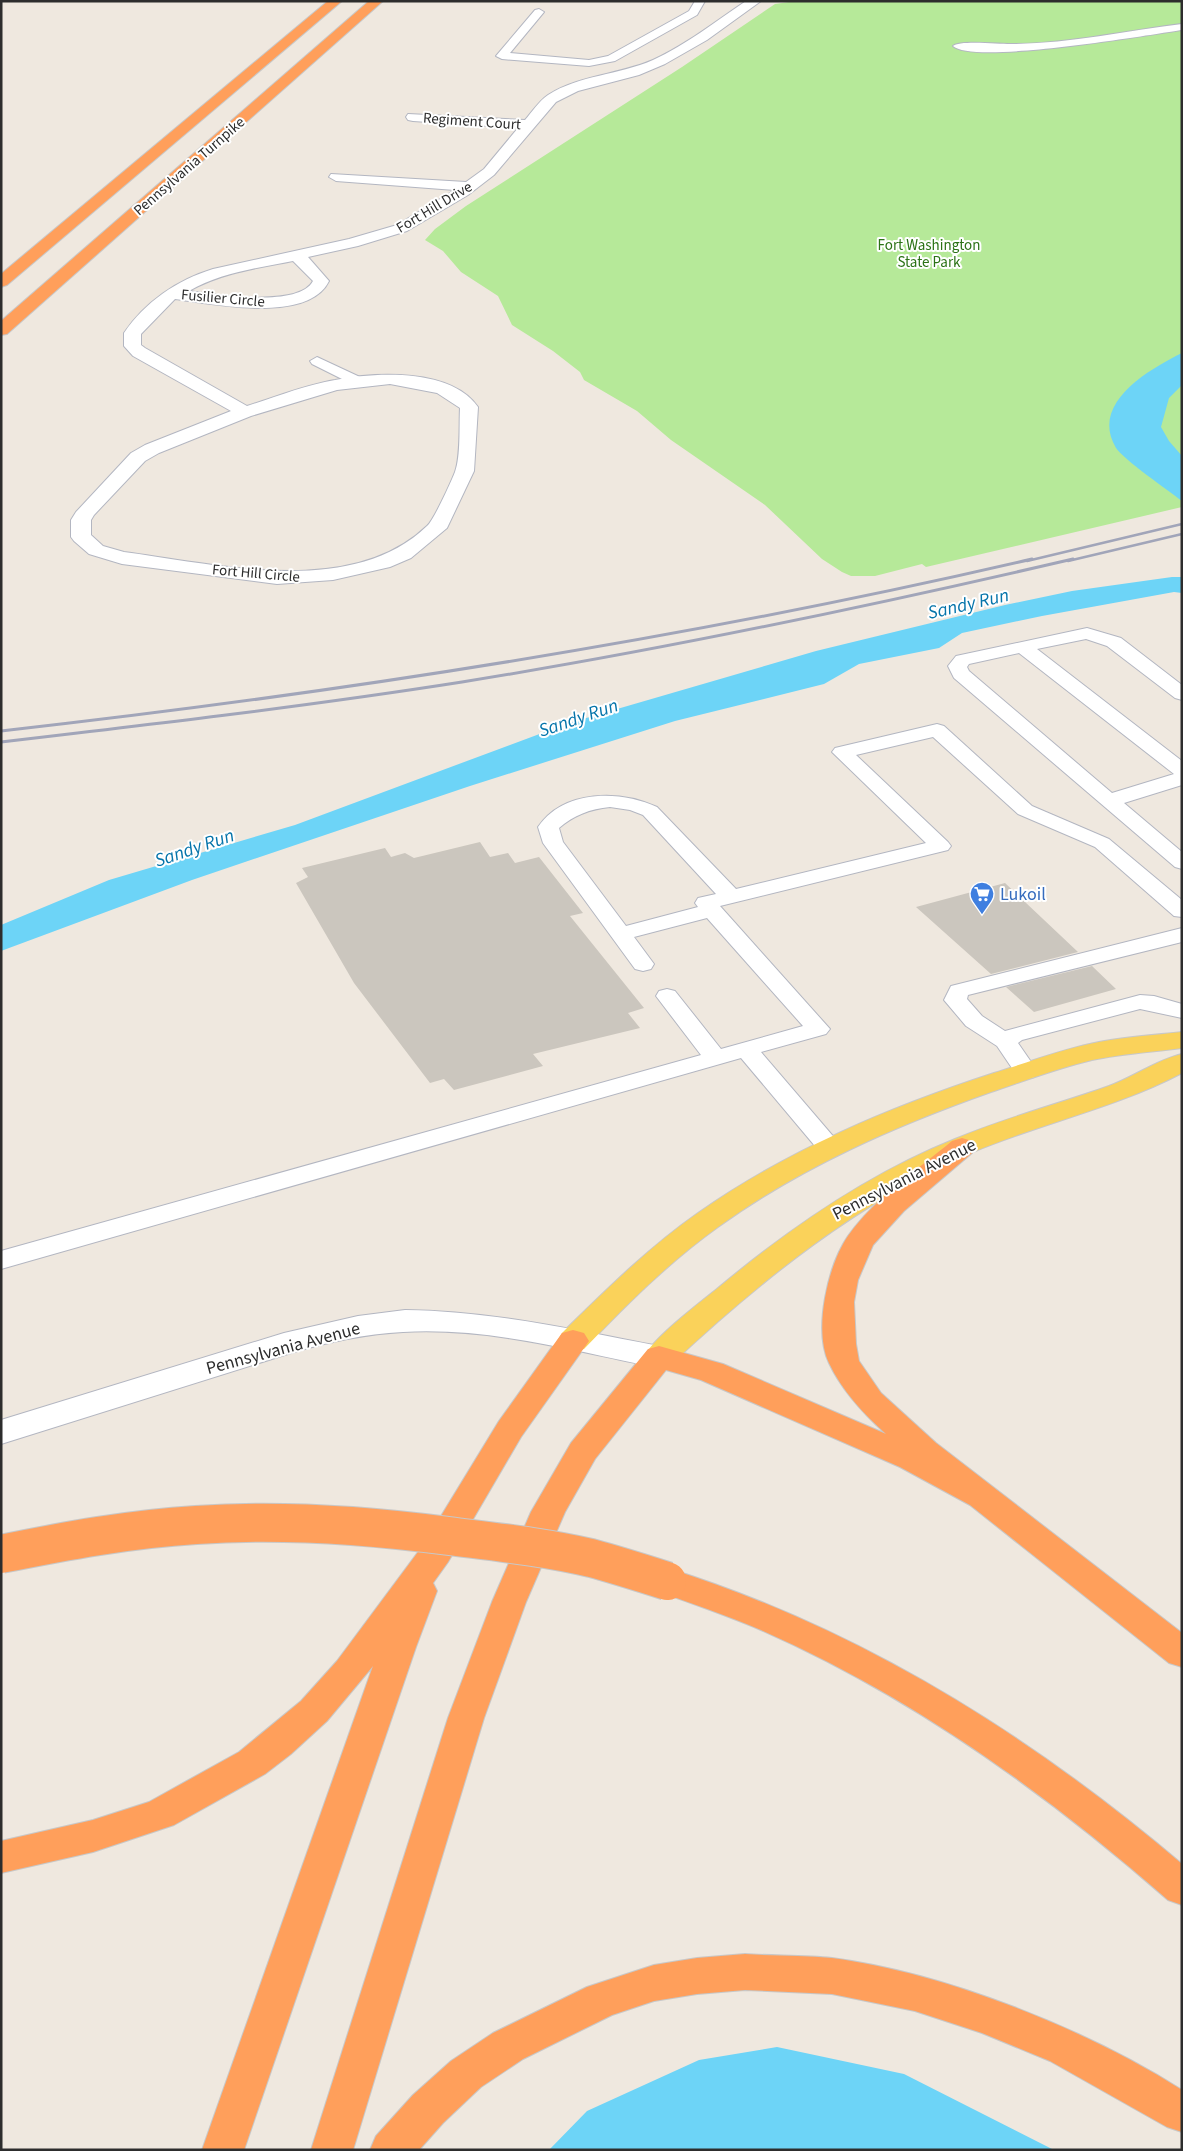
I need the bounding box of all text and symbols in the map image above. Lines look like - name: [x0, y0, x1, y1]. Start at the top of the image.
- street label: Regiment Court: [422, 108, 522, 135]
- street label: Pennsylvania Turnpike: [129, 112, 250, 221]
- street label: Fort Hill Drive: [392, 176, 476, 238]
- park label: Fort Washington State Park: [878, 235, 980, 273]
- street label: Fusilier Circle: [180, 284, 266, 313]
- street label: Fort Hill Circle: [211, 559, 301, 588]
- water label: Sandy Run: [925, 582, 1012, 627]
- water label: Sandy Run: [535, 692, 622, 745]
- water label: Sandy Run: [151, 822, 238, 875]
- supermarket icon: Lukoil: [969, 881, 995, 915]
- place label: Lukoil: [1000, 882, 1046, 907]
- street label: Pennsylvania Avenue: [828, 1132, 981, 1227]
- street label: Pennsylvania Avenue: [203, 1316, 363, 1381]

